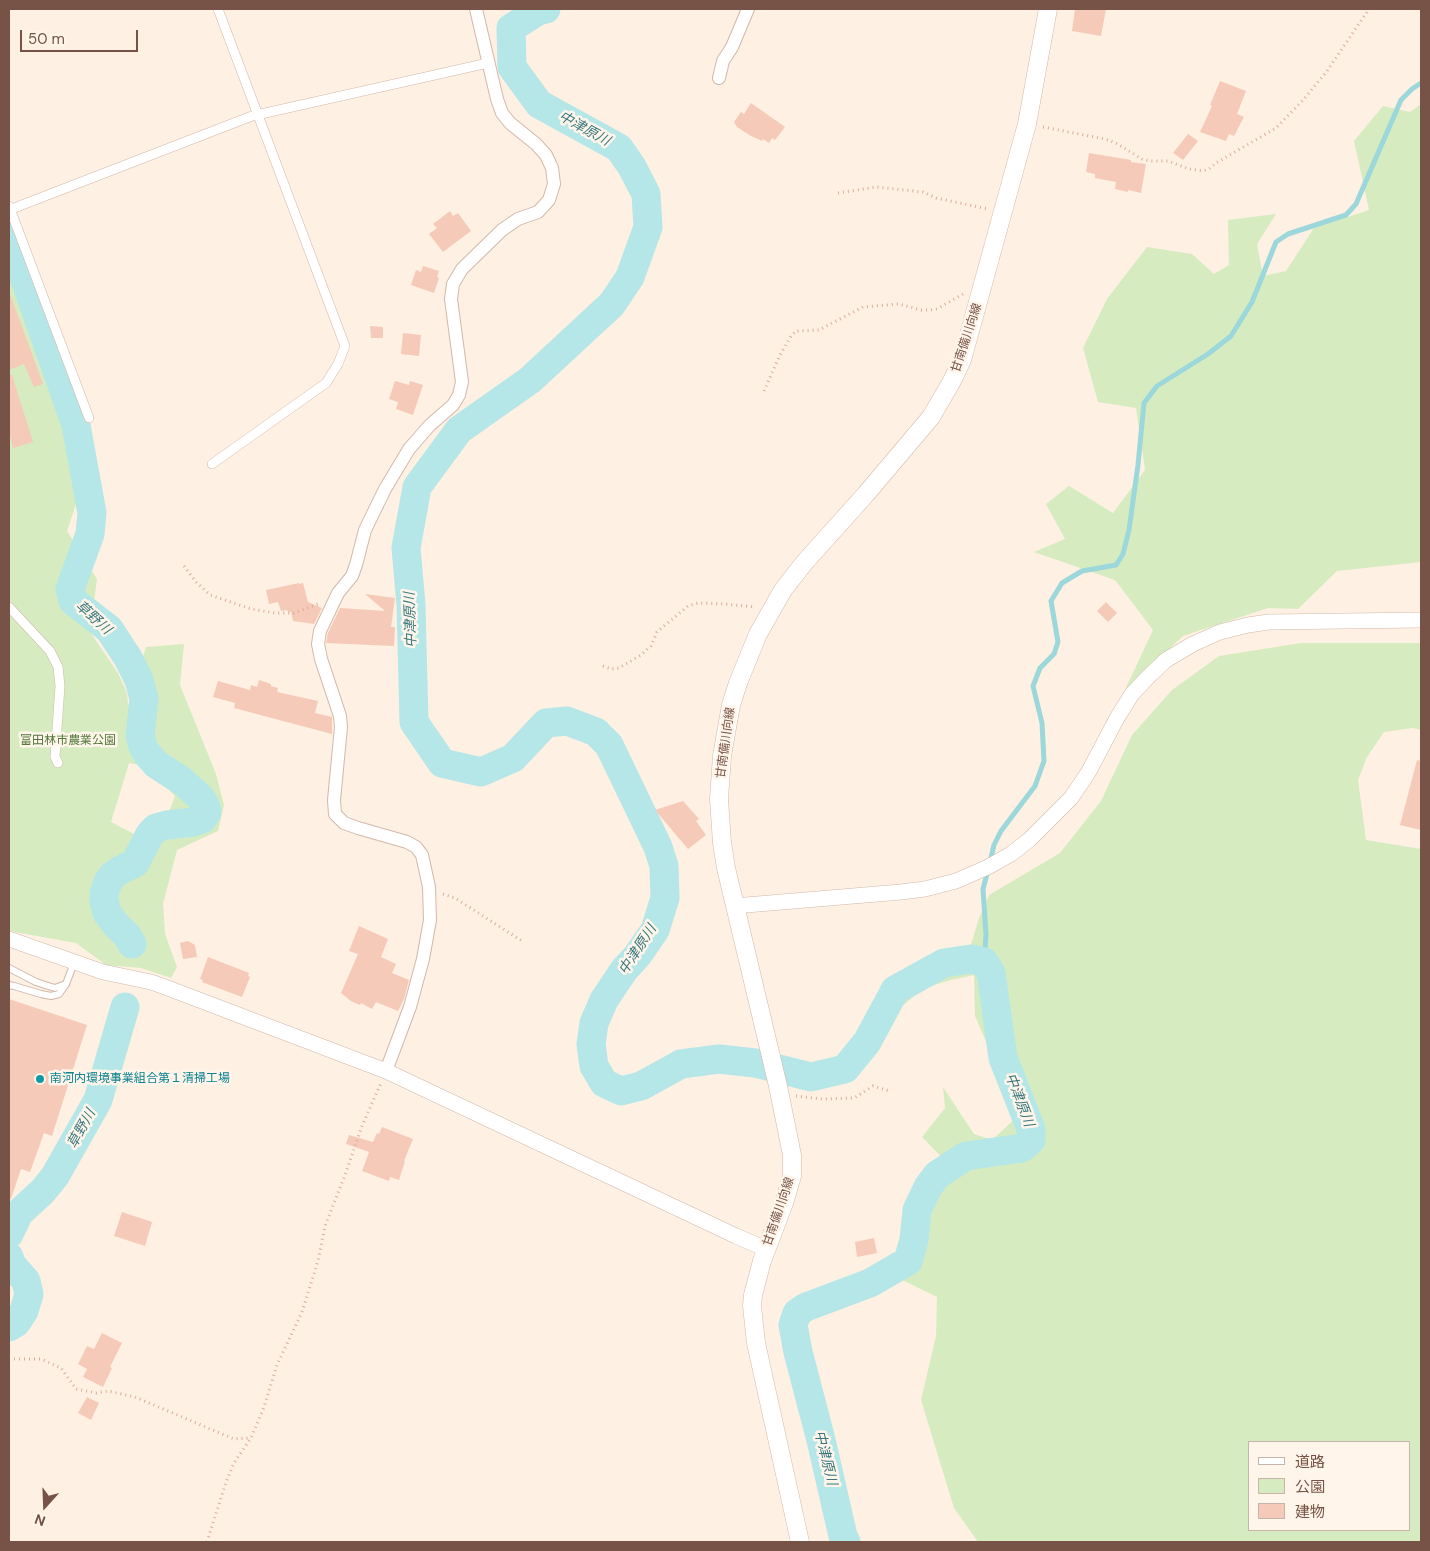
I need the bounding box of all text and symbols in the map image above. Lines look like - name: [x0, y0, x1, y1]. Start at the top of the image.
- scale bar: [22, 20, 140, 52]
- text: 50 m: [28, 29, 65, 49]
- water label: 中津原川: [555, 108, 613, 150]
- street label: 甘南備川向線: [949, 302, 985, 374]
- water label: 中津原川: [402, 592, 420, 648]
- water label: 草野川: [72, 598, 114, 638]
- street label: 甘南備川向線: [714, 706, 738, 780]
- park label: 富田林市農業公園: [20, 734, 116, 748]
- water label: 中津原川: [616, 922, 660, 978]
- water label: 中津原川: [1001, 1071, 1037, 1129]
- place label: 南河内環境事業組合第１清掃工場: [50, 1072, 230, 1086]
- marker: 南河内環境事業組合第１清掃工場: [34, 1073, 46, 1085]
- water label: 草野川: [64, 1107, 100, 1151]
- street label: 甘南備川向線: [760, 1176, 798, 1248]
- water label: 中津原川: [810, 1429, 840, 1487]
- legend: [1248, 1441, 1410, 1531]
- text: 道路: [1295, 1452, 1325, 1472]
- text: 公園: [1295, 1477, 1325, 1497]
- north arrow: [20, 1481, 70, 1531]
- text: 建物: [1295, 1502, 1325, 1522]
- text: N: [32, 1510, 48, 1530]

